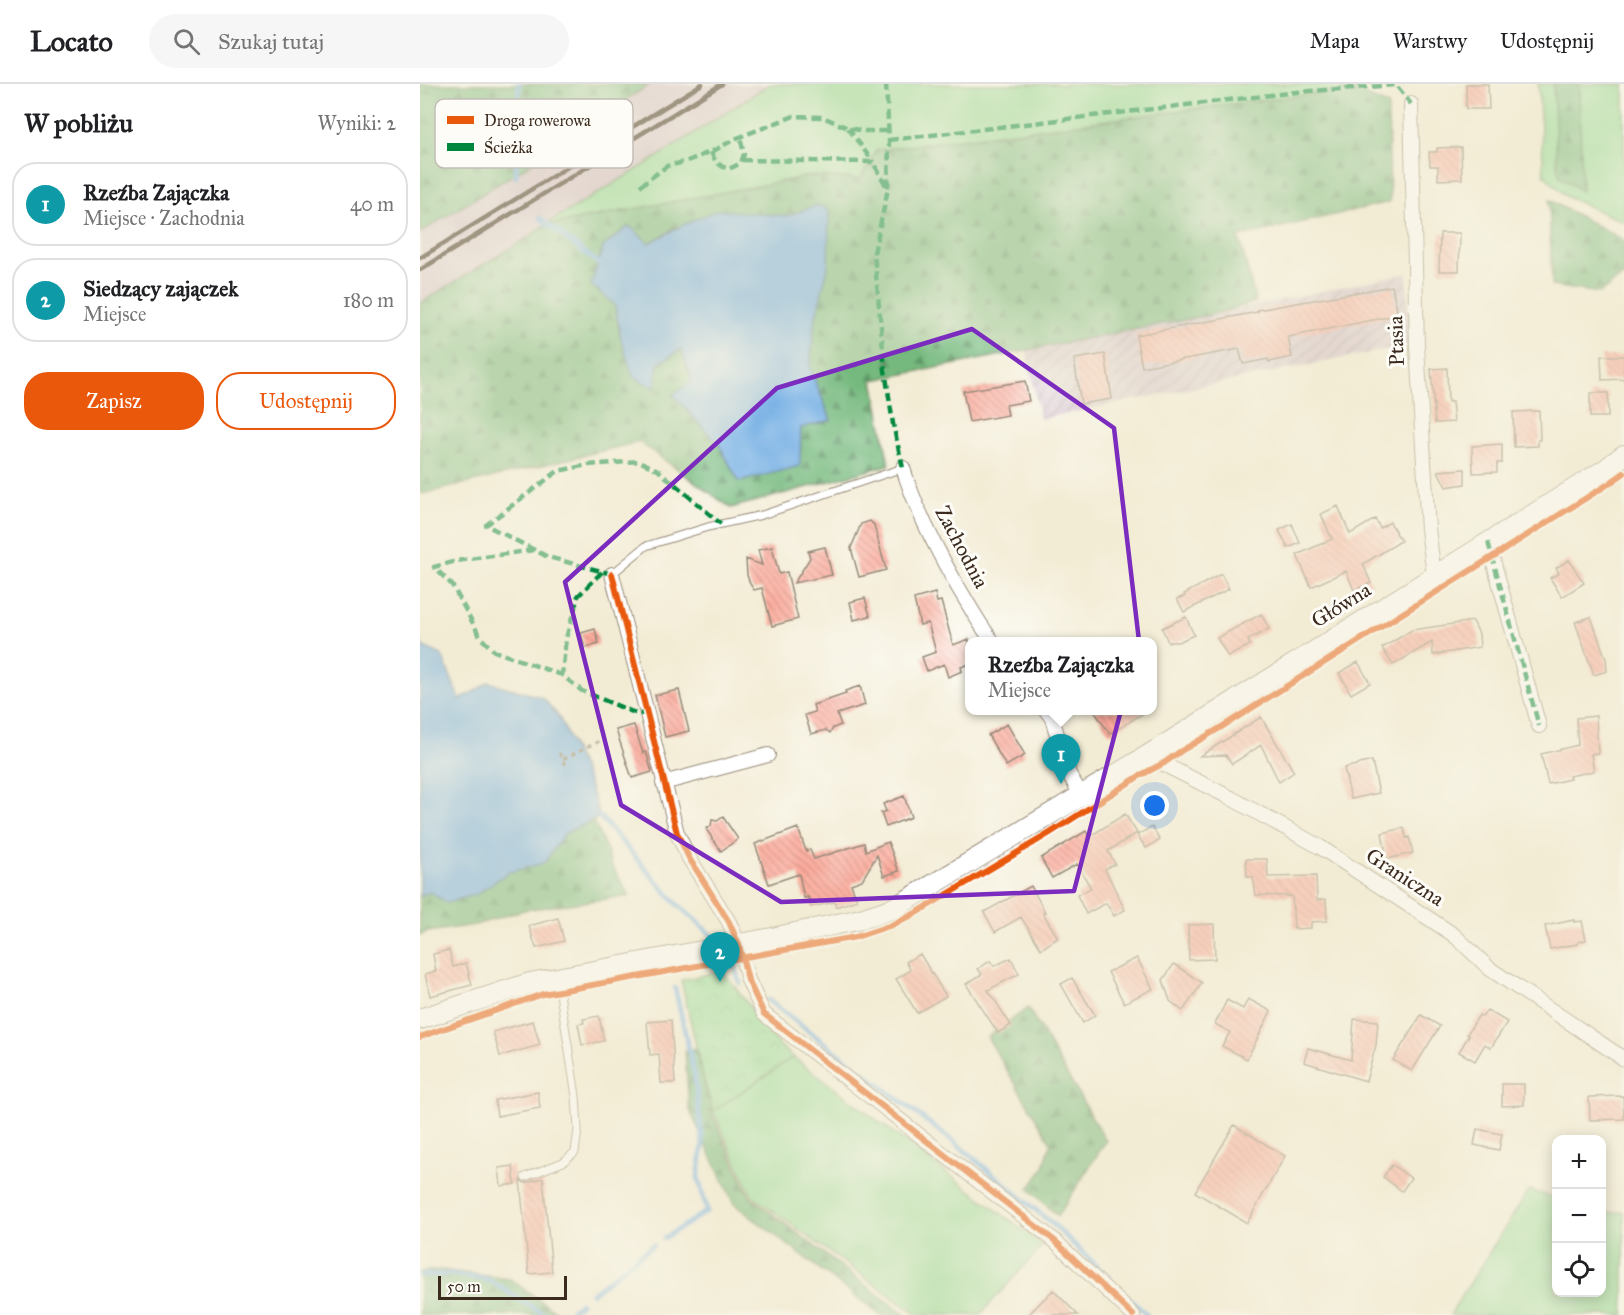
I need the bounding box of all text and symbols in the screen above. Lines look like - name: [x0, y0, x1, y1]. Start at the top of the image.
- search box: [149, 14, 569, 68]
- text: Locato: [30, 24, 113, 59]
- icon: search: [170, 25, 203, 58]
- text: Szukaj tutaj: [218, 28, 324, 55]
- text: Mapa: [1310, 28, 1360, 54]
- text: Warstwy: [1393, 28, 1467, 54]
- text: Udostępnij: [1500, 28, 1594, 54]
- legend: [435, 99, 633, 168]
- text: W pobliżu: [24, 107, 133, 139]
- text: Wyniki: 2: [318, 111, 396, 135]
- text: Droga rowerowa: [484, 111, 591, 131]
- text: Ścieżka: [484, 136, 533, 157]
- text: Rzeźba Zajączka: [83, 179, 229, 206]
- text: 1: [42, 192, 49, 216]
- text: 40 m: [350, 192, 394, 216]
- text: Miejsce · Zachodnia: [83, 206, 245, 230]
- text: Siedzący zajączek: [83, 275, 238, 302]
- text: 2: [41, 288, 50, 312]
- text: 180 m: [343, 288, 394, 312]
- text: Miejsce: [83, 302, 146, 326]
- street label: Ptasia: [1382, 315, 1410, 367]
- button: Zapisz: [24, 372, 204, 430]
- button: Udostępnij: [216, 372, 396, 430]
- street label: Zachodnia: [929, 501, 995, 593]
- street label: Główna: [1306, 577, 1376, 633]
- popup: [965, 637, 1157, 715]
- text: Rzeźba Zajączka: [988, 651, 1134, 678]
- text: Miejsce: [988, 678, 1051, 702]
- pin: 1: [1042, 734, 1080, 784]
- your location: [1140, 791, 1169, 820]
- street label: Graniczna: [1361, 842, 1449, 912]
- pin: 2: [700, 932, 740, 982]
- map controls: [1552, 1135, 1606, 1297]
- button: +: [1552, 1135, 1606, 1189]
- button: −: [1552, 1189, 1606, 1243]
- button: locate: [1552, 1243, 1606, 1297]
- scale bar: [438, 1273, 567, 1300]
- text: 50 m: [447, 1277, 481, 1296]

